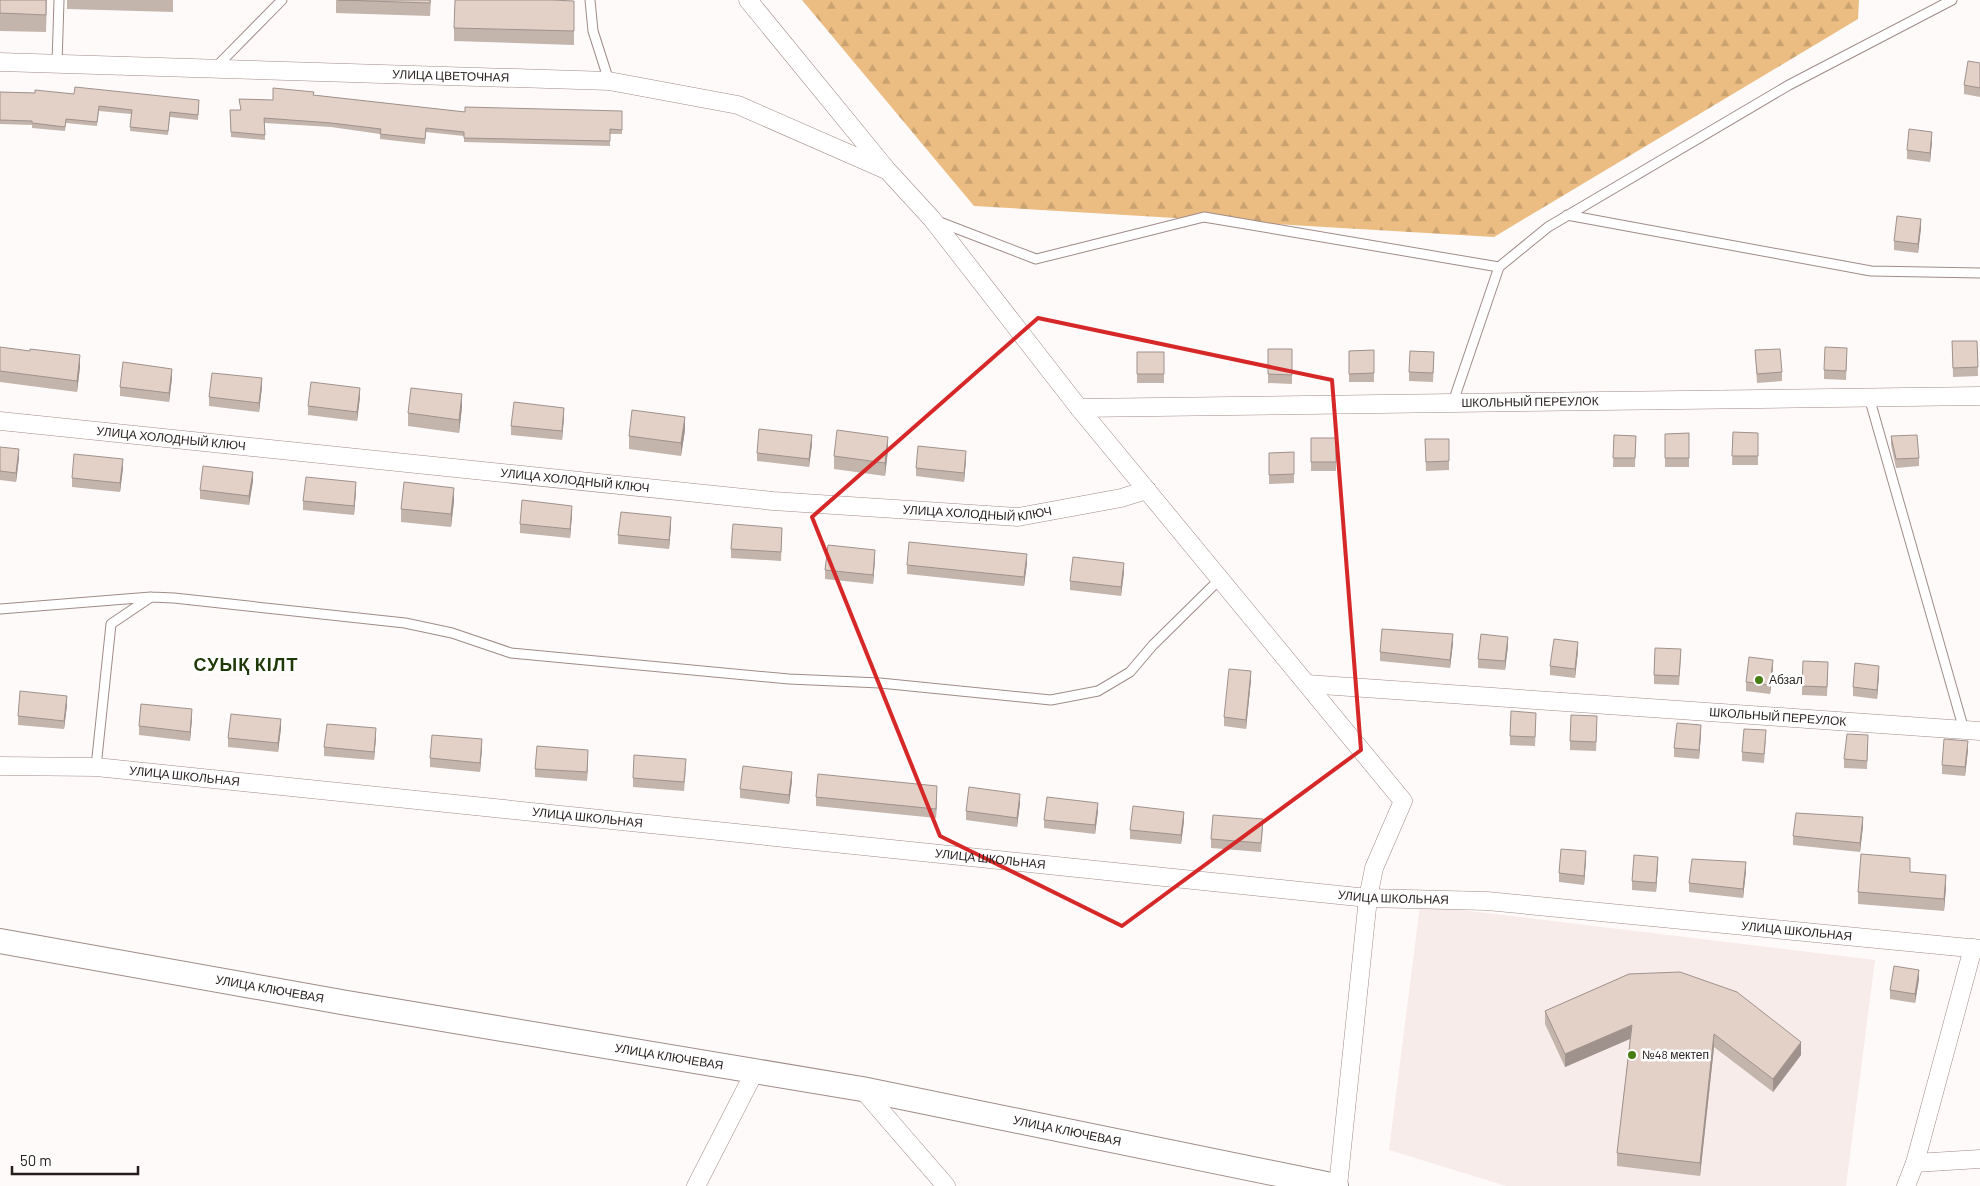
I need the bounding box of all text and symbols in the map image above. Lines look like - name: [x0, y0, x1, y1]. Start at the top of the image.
- street label: УЛИЦА ЦВЕТОЧНАЯ: [392, 66, 510, 84]
- street label: ШКОЛЬНЫЙ ПЕРЕУЛОК: [1461, 393, 1599, 409]
- street label: УЛИЦА ХОЛОДНЫЙ КЛЮЧ: [96, 423, 246, 452]
- street label: УЛИЦА ХОЛОДНЫЙ КЛЮЧ: [500, 465, 650, 494]
- street label: УЛИЦА ХОЛОДНЫЙ КЛЮЧ: [902, 501, 1053, 523]
- district label: СУЫҚ КІЛТ: [194, 653, 298, 675]
- place label: Абзал: [1769, 672, 1803, 686]
- marker: Абзал: [1753, 674, 1765, 686]
- street label: ШКОЛЬНЫЙ ПЕРЕУЛОК: [1709, 704, 1847, 728]
- street label: УЛИЦА ШКОЛЬНАЯ: [129, 762, 241, 788]
- street label: УЛИЦА ШКОЛЬНАЯ: [531, 804, 644, 829]
- street label: УЛИЦА ШКОЛЬНАЯ: [934, 845, 1046, 871]
- street label: УЛИЦА ШКОЛЬНАЯ: [1337, 887, 1449, 906]
- street label: УЛИЦА ШКОЛЬНАЯ: [1741, 918, 1853, 943]
- street label: УЛИЦА КЛЮЧЕВАЯ: [215, 972, 325, 1005]
- street label: УЛИЦА КЛЮЧЕВАЯ: [614, 1040, 725, 1072]
- place label: №48 мектеп: [1642, 1047, 1709, 1061]
- marker: №48 мектеп: [1626, 1049, 1638, 1061]
- street label: УЛИЦА КЛЮЧЕВАЯ: [1012, 1112, 1123, 1148]
- scale bar: [12, 1144, 139, 1176]
- text: 50 m: [20, 1151, 52, 1169]

